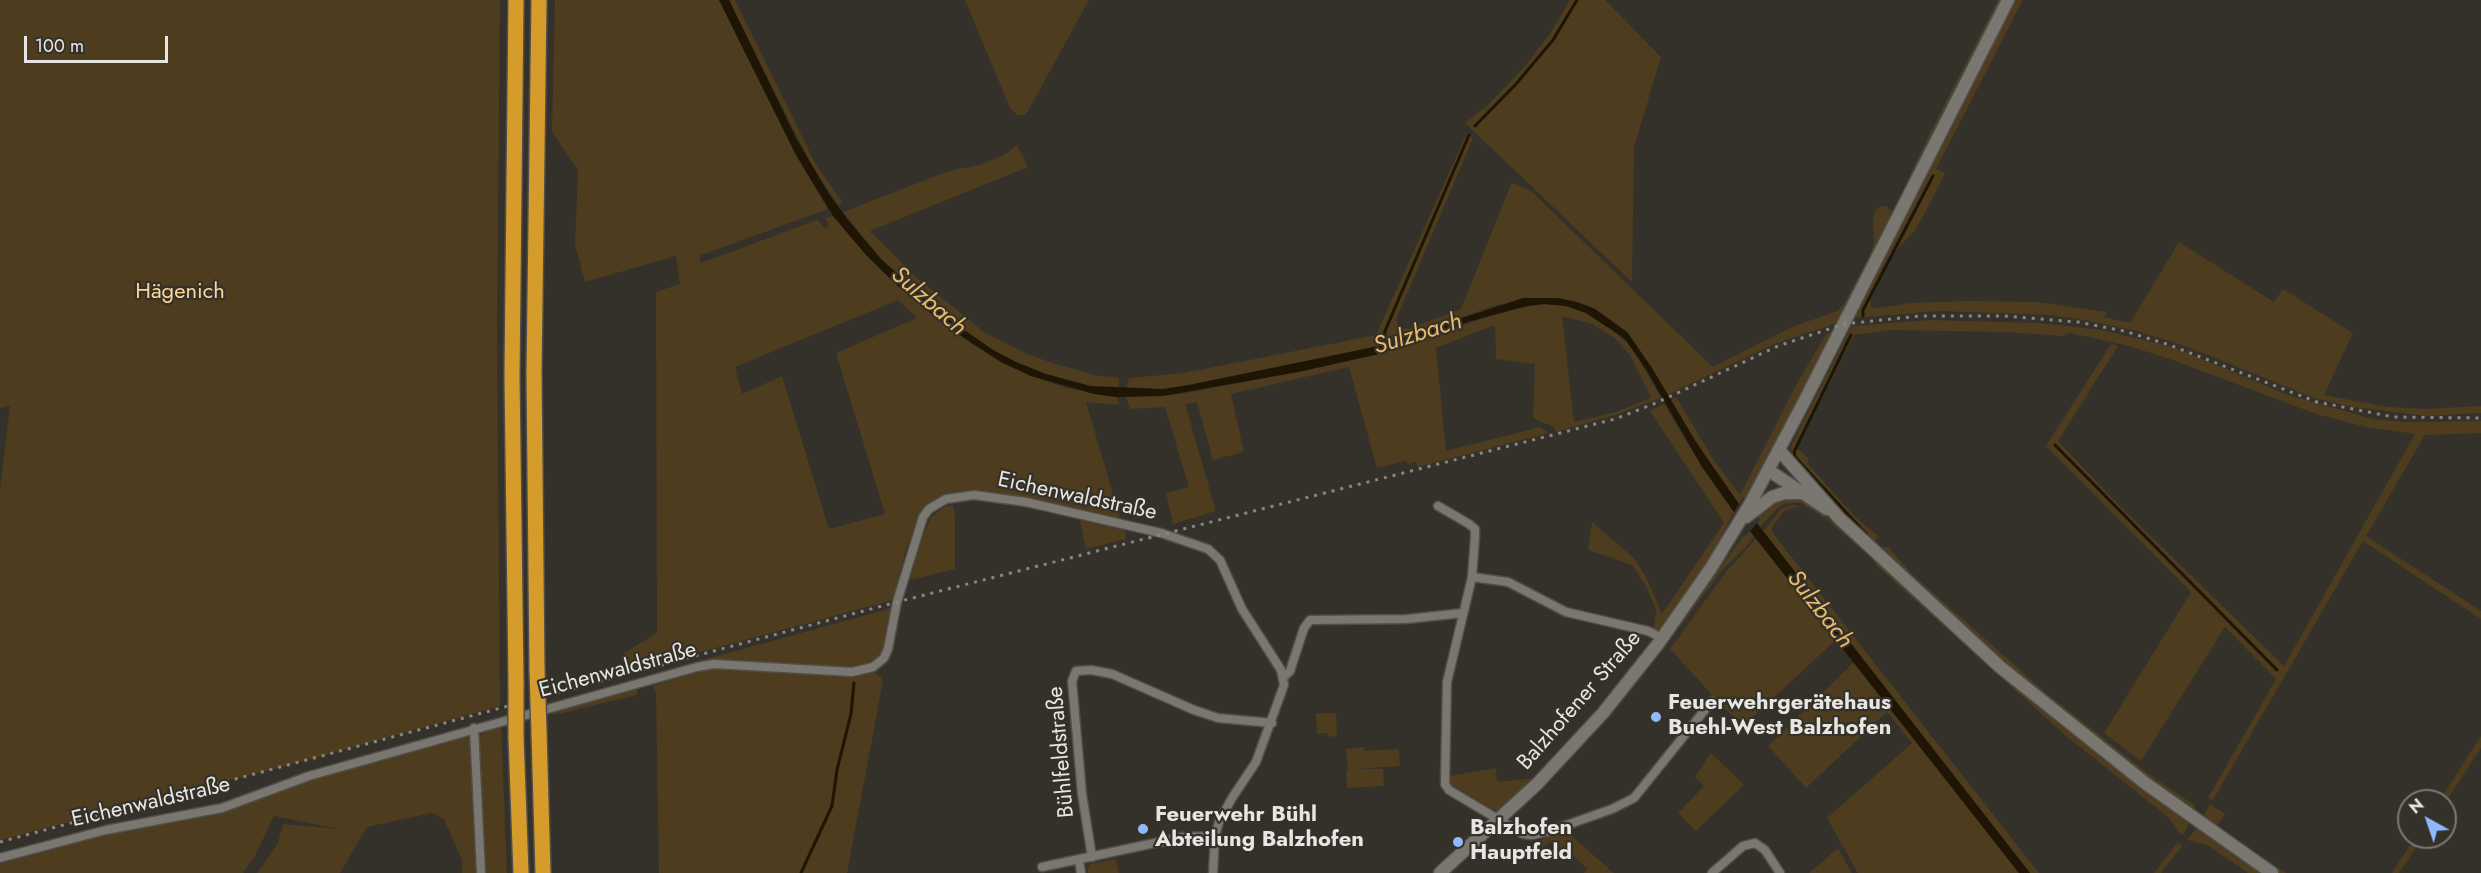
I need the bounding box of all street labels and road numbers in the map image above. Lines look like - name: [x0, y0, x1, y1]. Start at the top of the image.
- street label: Eichenwaldstraße: [995, 467, 1159, 527]
- street label: Balzhofener Straße: [1512, 626, 1648, 776]
- street label: Eichenwaldstraße: [536, 637, 700, 705]
- street label: Bühlfeldstraße: [1043, 685, 1081, 819]
- street label: Eichenwaldstraße: [69, 772, 233, 834]

